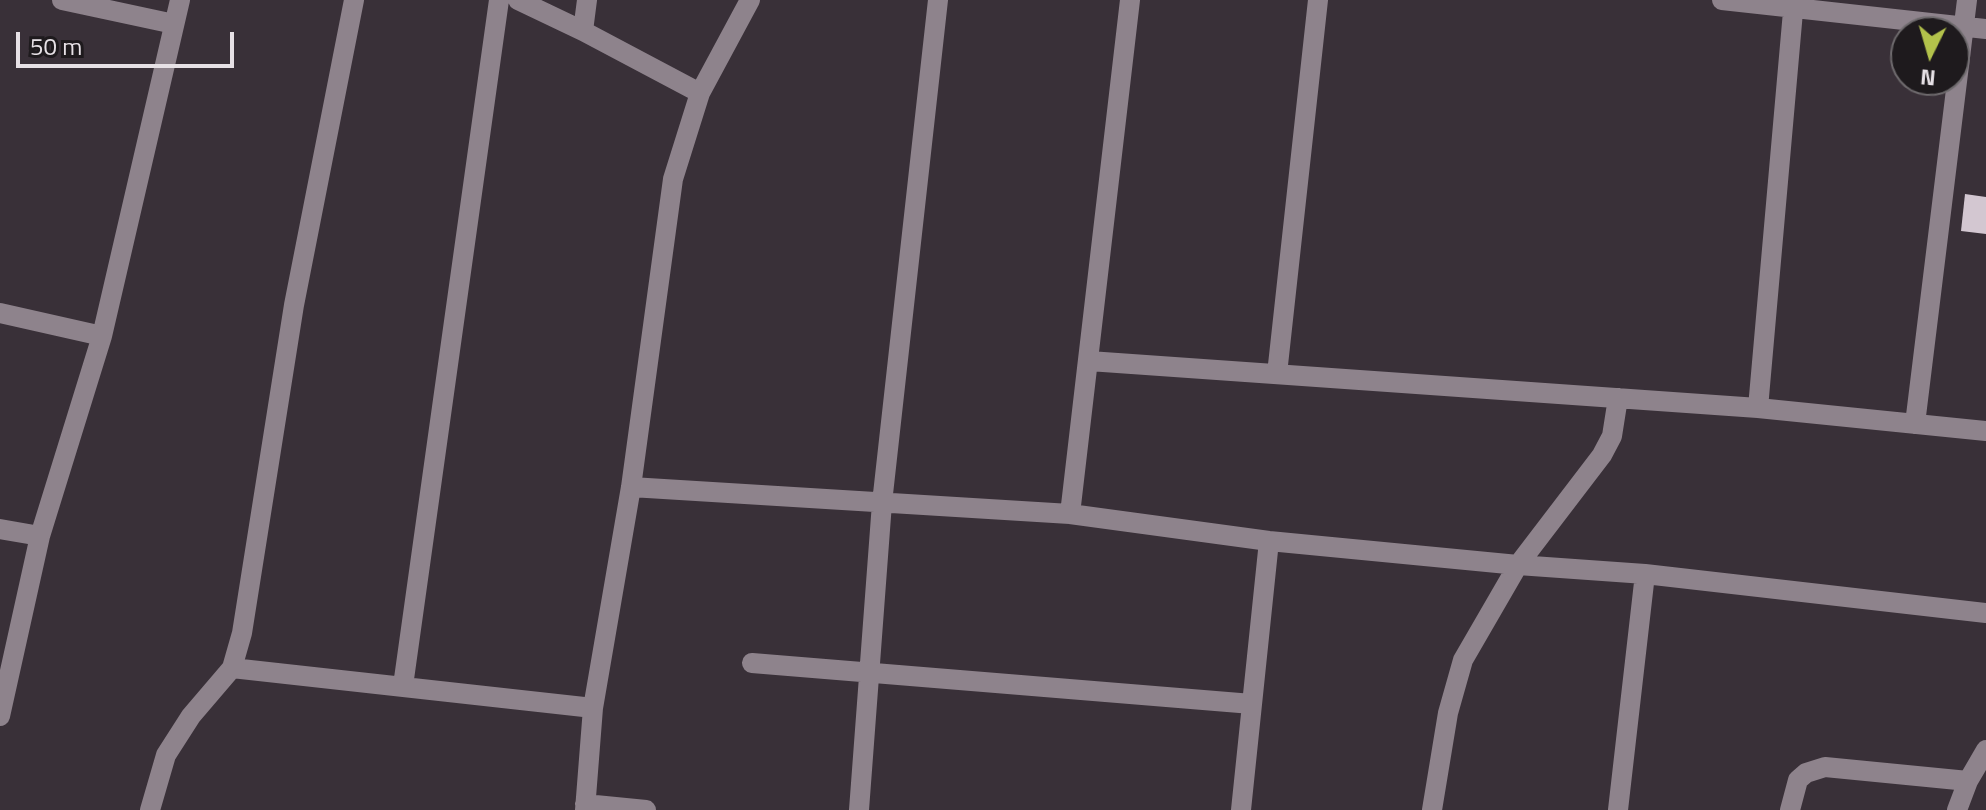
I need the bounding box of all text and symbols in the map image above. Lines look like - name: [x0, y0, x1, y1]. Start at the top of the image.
- scale bar: [20, 16, 238, 66]
- north arrow: [1890, 16, 1970, 96]
- text: 50 m: [30, 28, 82, 64]
- text: N: [1919, 60, 1937, 96]

